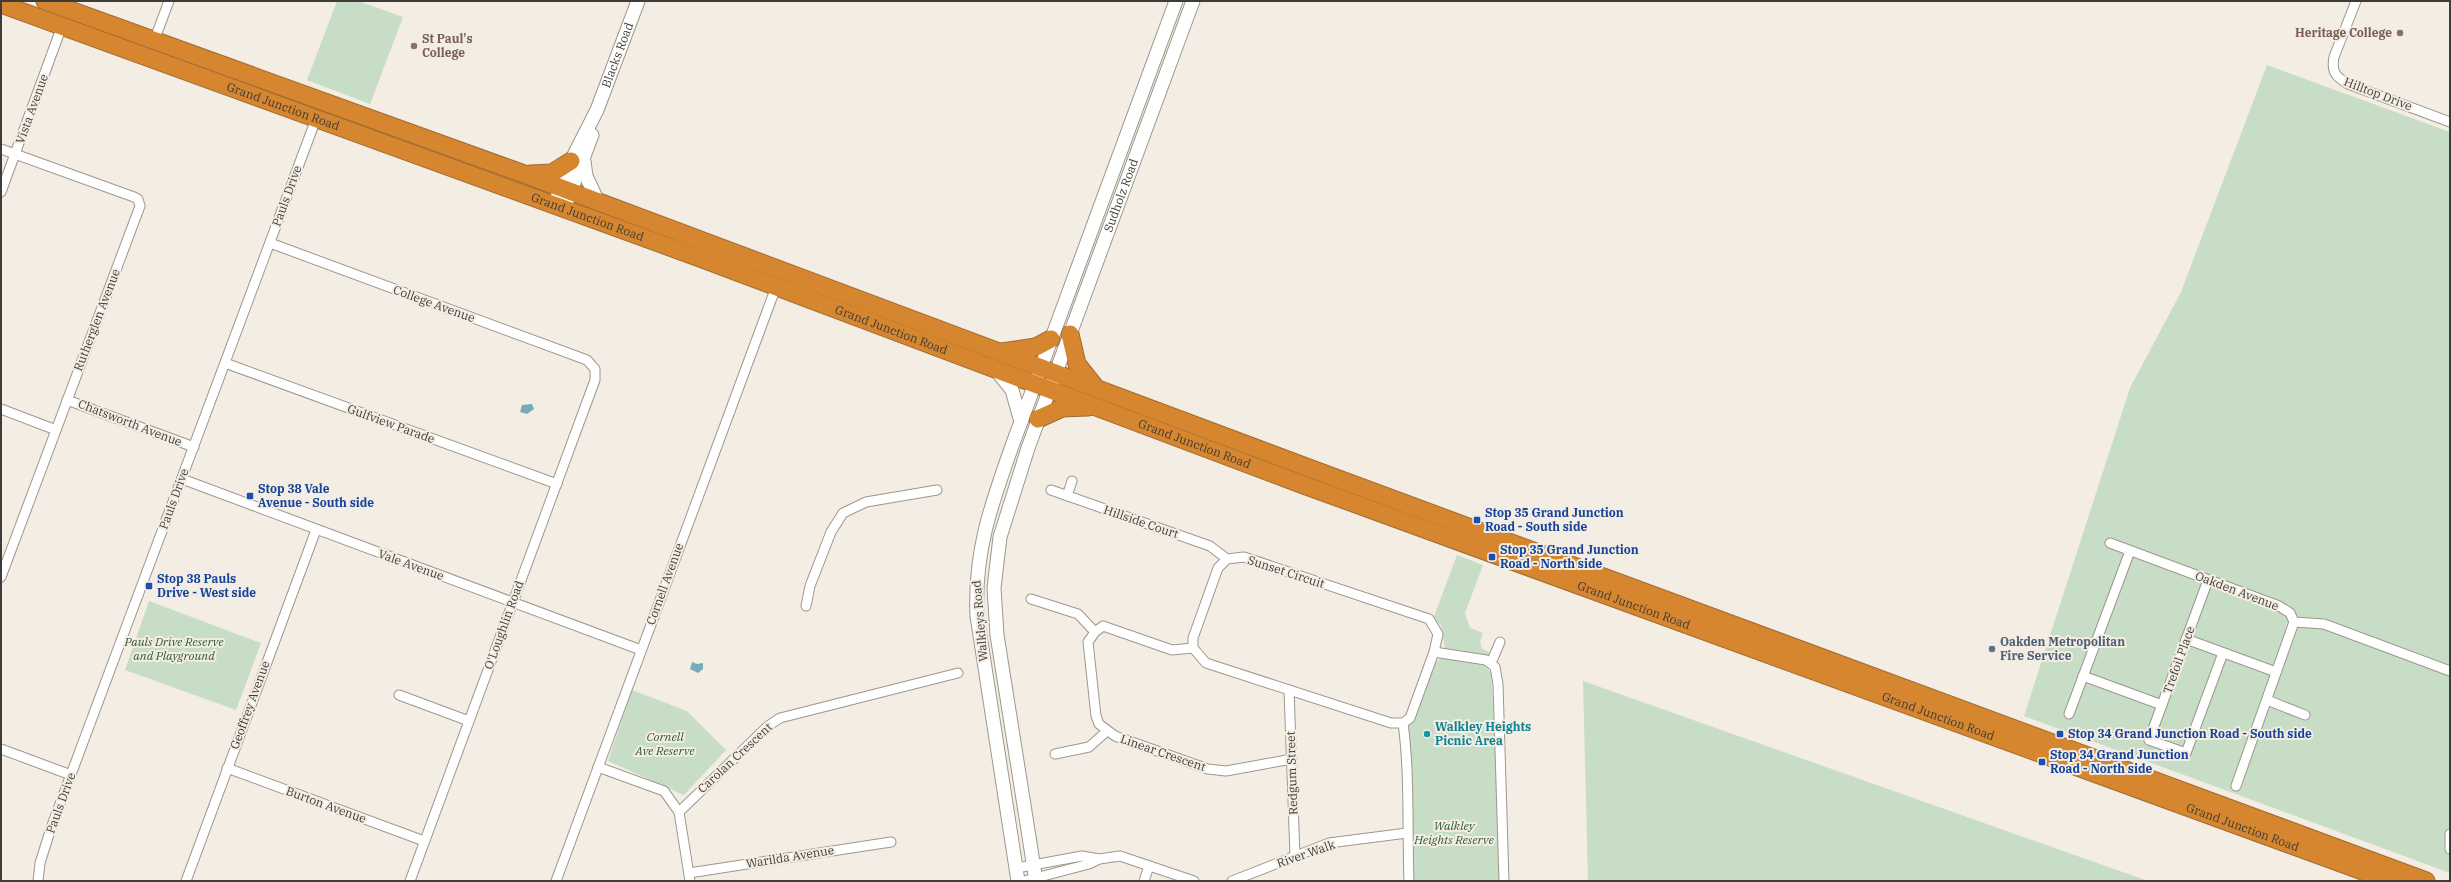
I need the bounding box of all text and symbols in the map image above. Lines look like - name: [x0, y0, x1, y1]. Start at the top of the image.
- street label: Blacks Road: [598, 20, 636, 90]
- place label: Heritage College: [2295, 25, 2392, 40]
- marker: Heritage College: [2395, 28, 2405, 38]
- place label: St Paul's College: [422, 31, 473, 60]
- marker: St Paul's College: [409, 41, 419, 51]
- street label: Vista Avenue: [12, 72, 51, 146]
- street label: Hilltop Drive: [2342, 74, 2414, 113]
- street label: Grand Junction Road: [225, 79, 342, 133]
- street label: Sudholz Road: [1100, 156, 1141, 234]
- street label: Pauls Drive: [269, 163, 304, 228]
- street label: Grand Junction Road: [529, 189, 646, 244]
- street label: Rutherglen Avenue: [70, 267, 123, 373]
- street label: College Avenue: [391, 282, 477, 325]
- street label: Grand Junction Road: [833, 301, 950, 357]
- street label: Chatsworth Avenue: [76, 396, 184, 449]
- street label: Gulfview Parade: [345, 401, 437, 446]
- street label: Grand Junction Road: [1136, 416, 1253, 471]
- street label: Pauls Drive: [156, 466, 191, 531]
- place label: Stop 38 Vale Avenue - South side: [258, 481, 374, 510]
- marker: Stop 38 Vale Avenue - South side: [245, 491, 255, 501]
- street label: Hillside Court: [1102, 502, 1181, 541]
- place label: Stop 35 Grand Junction Road - South side: [1485, 505, 1624, 534]
- marker: Stop 35 Grand Junction Road - South side: [1472, 515, 1482, 525]
- street label: Cornell Avenue: [643, 541, 686, 627]
- place label: Stop 35 Grand Junction Road - North side: [1500, 542, 1639, 571]
- street label: Vale Avenue: [376, 546, 446, 583]
- street label: Sunset Circuit: [1246, 552, 1327, 591]
- marker: Stop 35 Grand Junction Road - North side: [1487, 552, 1497, 562]
- street label: Oakden Avenue: [2193, 568, 2281, 613]
- place label: Stop 38 Pauls Drive - West side: [157, 571, 256, 600]
- street label: Grand Junction Road: [1575, 577, 1692, 632]
- street label: O'Loughlin Road: [481, 578, 527, 671]
- street label: Walkleys Road: [968, 580, 991, 662]
- marker: Stop 38 Pauls Drive - West side: [144, 581, 154, 591]
- street label: Trefoil Place: [2159, 624, 2198, 696]
- park label: Pauls Drive Reserve and Playground: [123, 634, 224, 663]
- place label: Oakden Metropolitan Fire Service: [2000, 634, 2125, 663]
- marker: Oakden Metropolitan Fire Service: [1987, 644, 1997, 654]
- street label: Geoffrey Avenue: [227, 659, 272, 751]
- street label: Grand Junction Road: [1880, 688, 1997, 743]
- street label: Carolan Crescent: [694, 719, 775, 796]
- place label: Walkley Heights Picnic Area: [1435, 719, 1531, 748]
- place label: Stop 34 Grand Junction Road - South side: [2068, 726, 2312, 741]
- park label: Cornell Ave Reserve: [634, 729, 695, 758]
- marker: Walkley Heights Picnic Area: [1422, 729, 1432, 739]
- marker: Stop 34 Grand Junction Road - South side: [2055, 729, 2065, 739]
- street label: Linear Crescent: [1118, 731, 1208, 774]
- street label: Redgum Street: [1283, 731, 1300, 815]
- place label: Stop 34 Grand Junction Road - North side: [2050, 747, 2189, 776]
- marker: Stop 34 Grand Junction Road - North side: [2037, 757, 2047, 767]
- street label: Pauls Drive: [43, 770, 78, 835]
- street label: Burton Avenue: [284, 783, 368, 826]
- street label: Grand Junction Road: [2184, 799, 2301, 854]
- park label: Walkley Heights Reserve: [1413, 818, 1495, 847]
- street label: River Walk: [1275, 837, 1337, 871]
- street label: Warilda Avenue: [745, 842, 835, 871]

